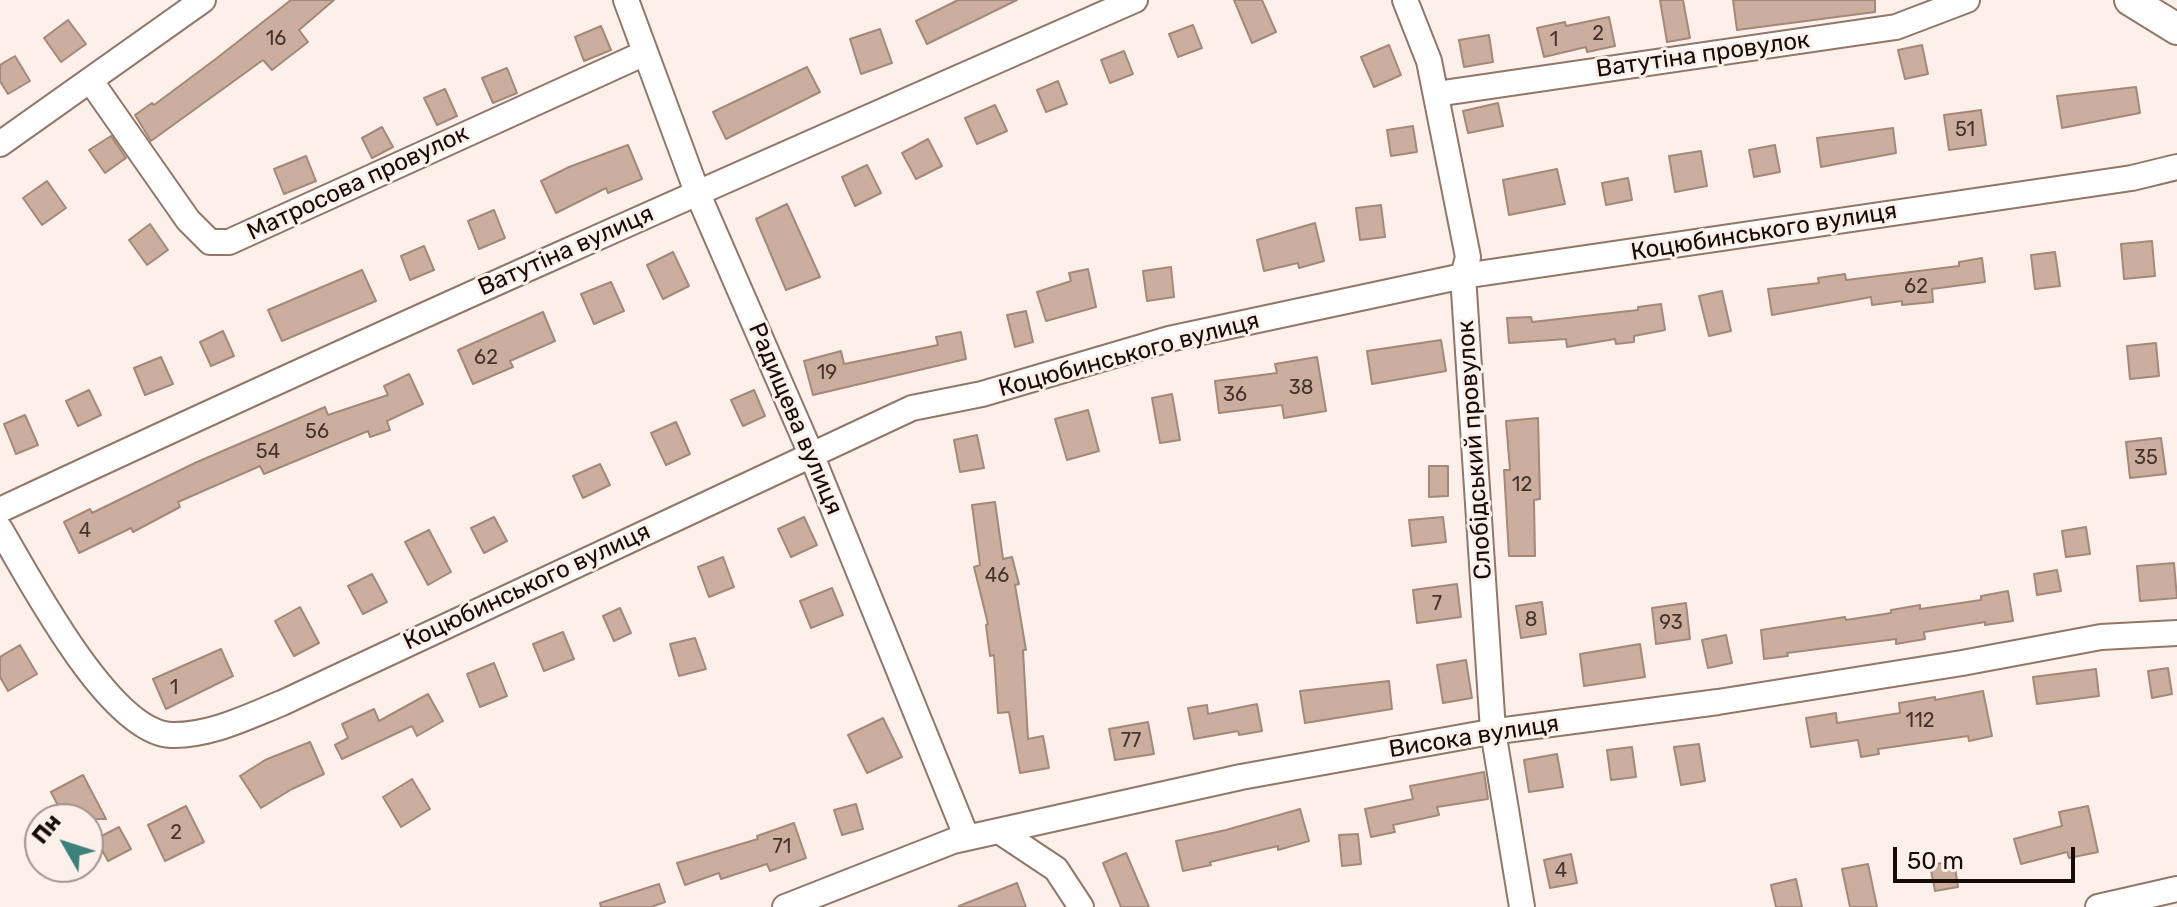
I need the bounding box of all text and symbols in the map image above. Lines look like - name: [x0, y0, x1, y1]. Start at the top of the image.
- house number: 2: [1592, 22, 1604, 46]
- street label: Ватутіна провулок: [1594, 26, 1812, 84]
- house number: 16: [266, 27, 286, 51]
- house number: 1: [1550, 28, 1558, 52]
- house number: 51: [1955, 118, 1975, 142]
- street label: Матросова провулок: [243, 119, 473, 247]
- street label: Коцюбинського вулиця: [1629, 197, 1899, 267]
- street label: Ватутіна вулиця: [474, 199, 658, 303]
- house number: 62: [1904, 275, 1928, 299]
- street label: Коцюбинського вулиця: [995, 306, 1263, 404]
- street label: Радищева вулиця: [742, 319, 848, 519]
- street label: Слобідський провулок: [1452, 319, 1498, 581]
- house number: 62: [474, 346, 498, 370]
- house number: 19: [817, 361, 837, 385]
- house number: 38: [1289, 376, 1313, 400]
- house number: 36: [1223, 383, 1247, 407]
- house number: 56: [305, 420, 329, 444]
- house number: 54: [256, 440, 280, 464]
- house number: 35: [2134, 446, 2158, 470]
- house number: 12: [1512, 473, 1532, 497]
- street label: Коцюбинського вулиця: [399, 517, 655, 657]
- house number: 4: [79, 519, 91, 543]
- house number: 46: [985, 564, 1009, 588]
- house number: 7: [1432, 592, 1442, 616]
- house number: 8: [1525, 608, 1537, 632]
- house number: 93: [1659, 611, 1683, 635]
- house number: 1: [170, 676, 178, 700]
- street label: Висока вулиця: [1387, 709, 1561, 765]
- house number: 112: [1906, 709, 1934, 733]
- house number: 77: [1121, 729, 1141, 753]
- north arrow: [24, 803, 104, 883]
- text: Пн: [26, 809, 67, 849]
- house number: 2: [170, 821, 182, 845]
- scale bar: [1897, 831, 2079, 881]
- house number: 71: [773, 835, 791, 859]
- text: 50 m: [1907, 847, 1964, 875]
- house number: 4: [1555, 859, 1567, 883]

